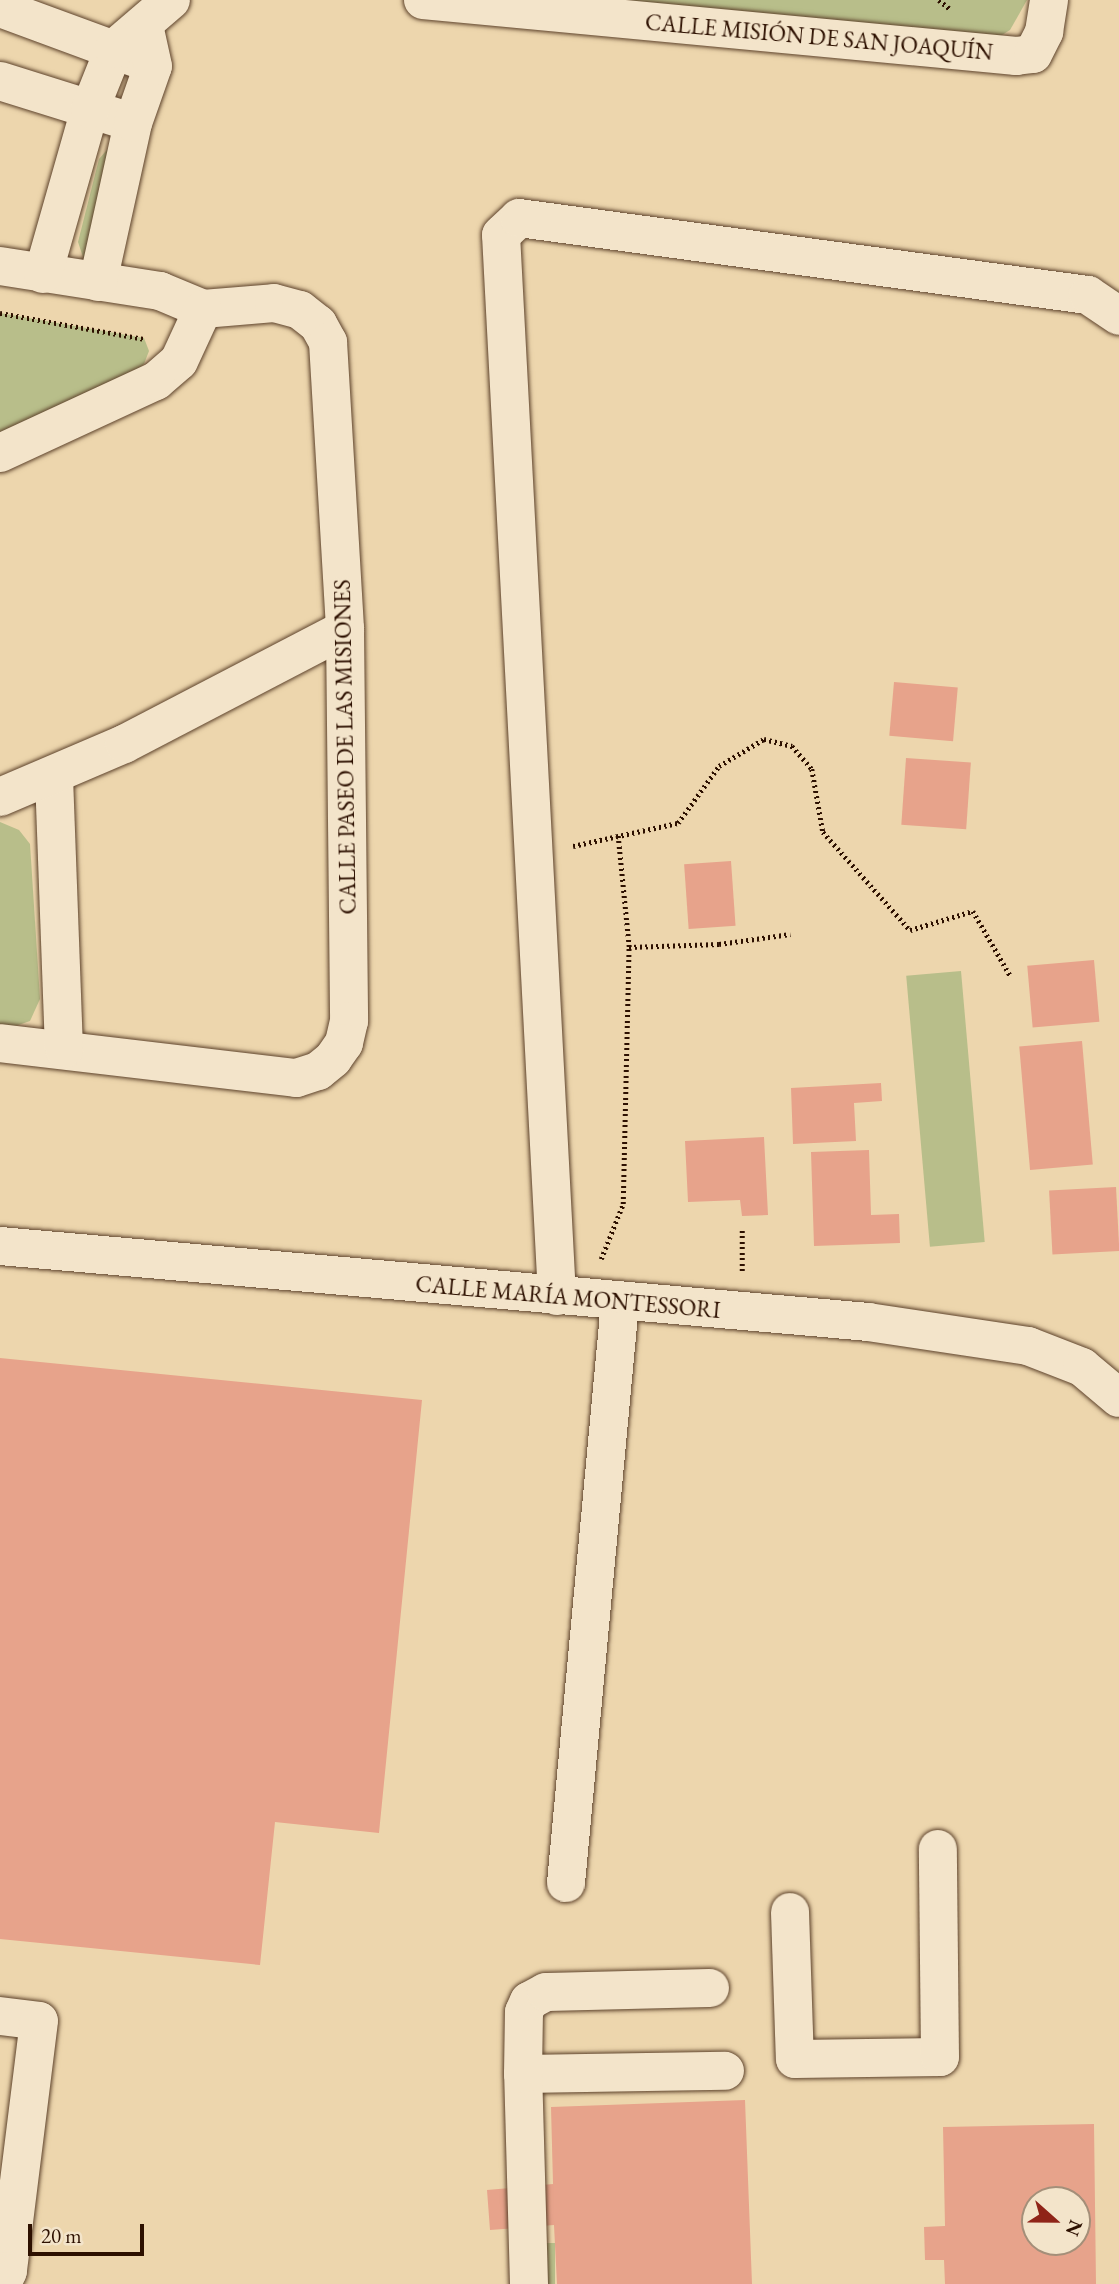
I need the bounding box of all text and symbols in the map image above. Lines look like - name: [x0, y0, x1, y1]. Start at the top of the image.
- street label: CALLE MISIÓN DE SAN JOAQUÍN: [644, 8, 994, 66]
- street label: CALLE PASEO DE LAS MISIONES: [328, 579, 362, 915]
- street label: CALLE MARÍA MONTESSORI: [414, 1270, 722, 1324]
- north arrow: [1021, 2186, 1091, 2256]
- scale bar: [32, 2210, 147, 2254]
- text: N: [1060, 2216, 1089, 2240]
- text: 20 m: [41, 2222, 82, 2249]

